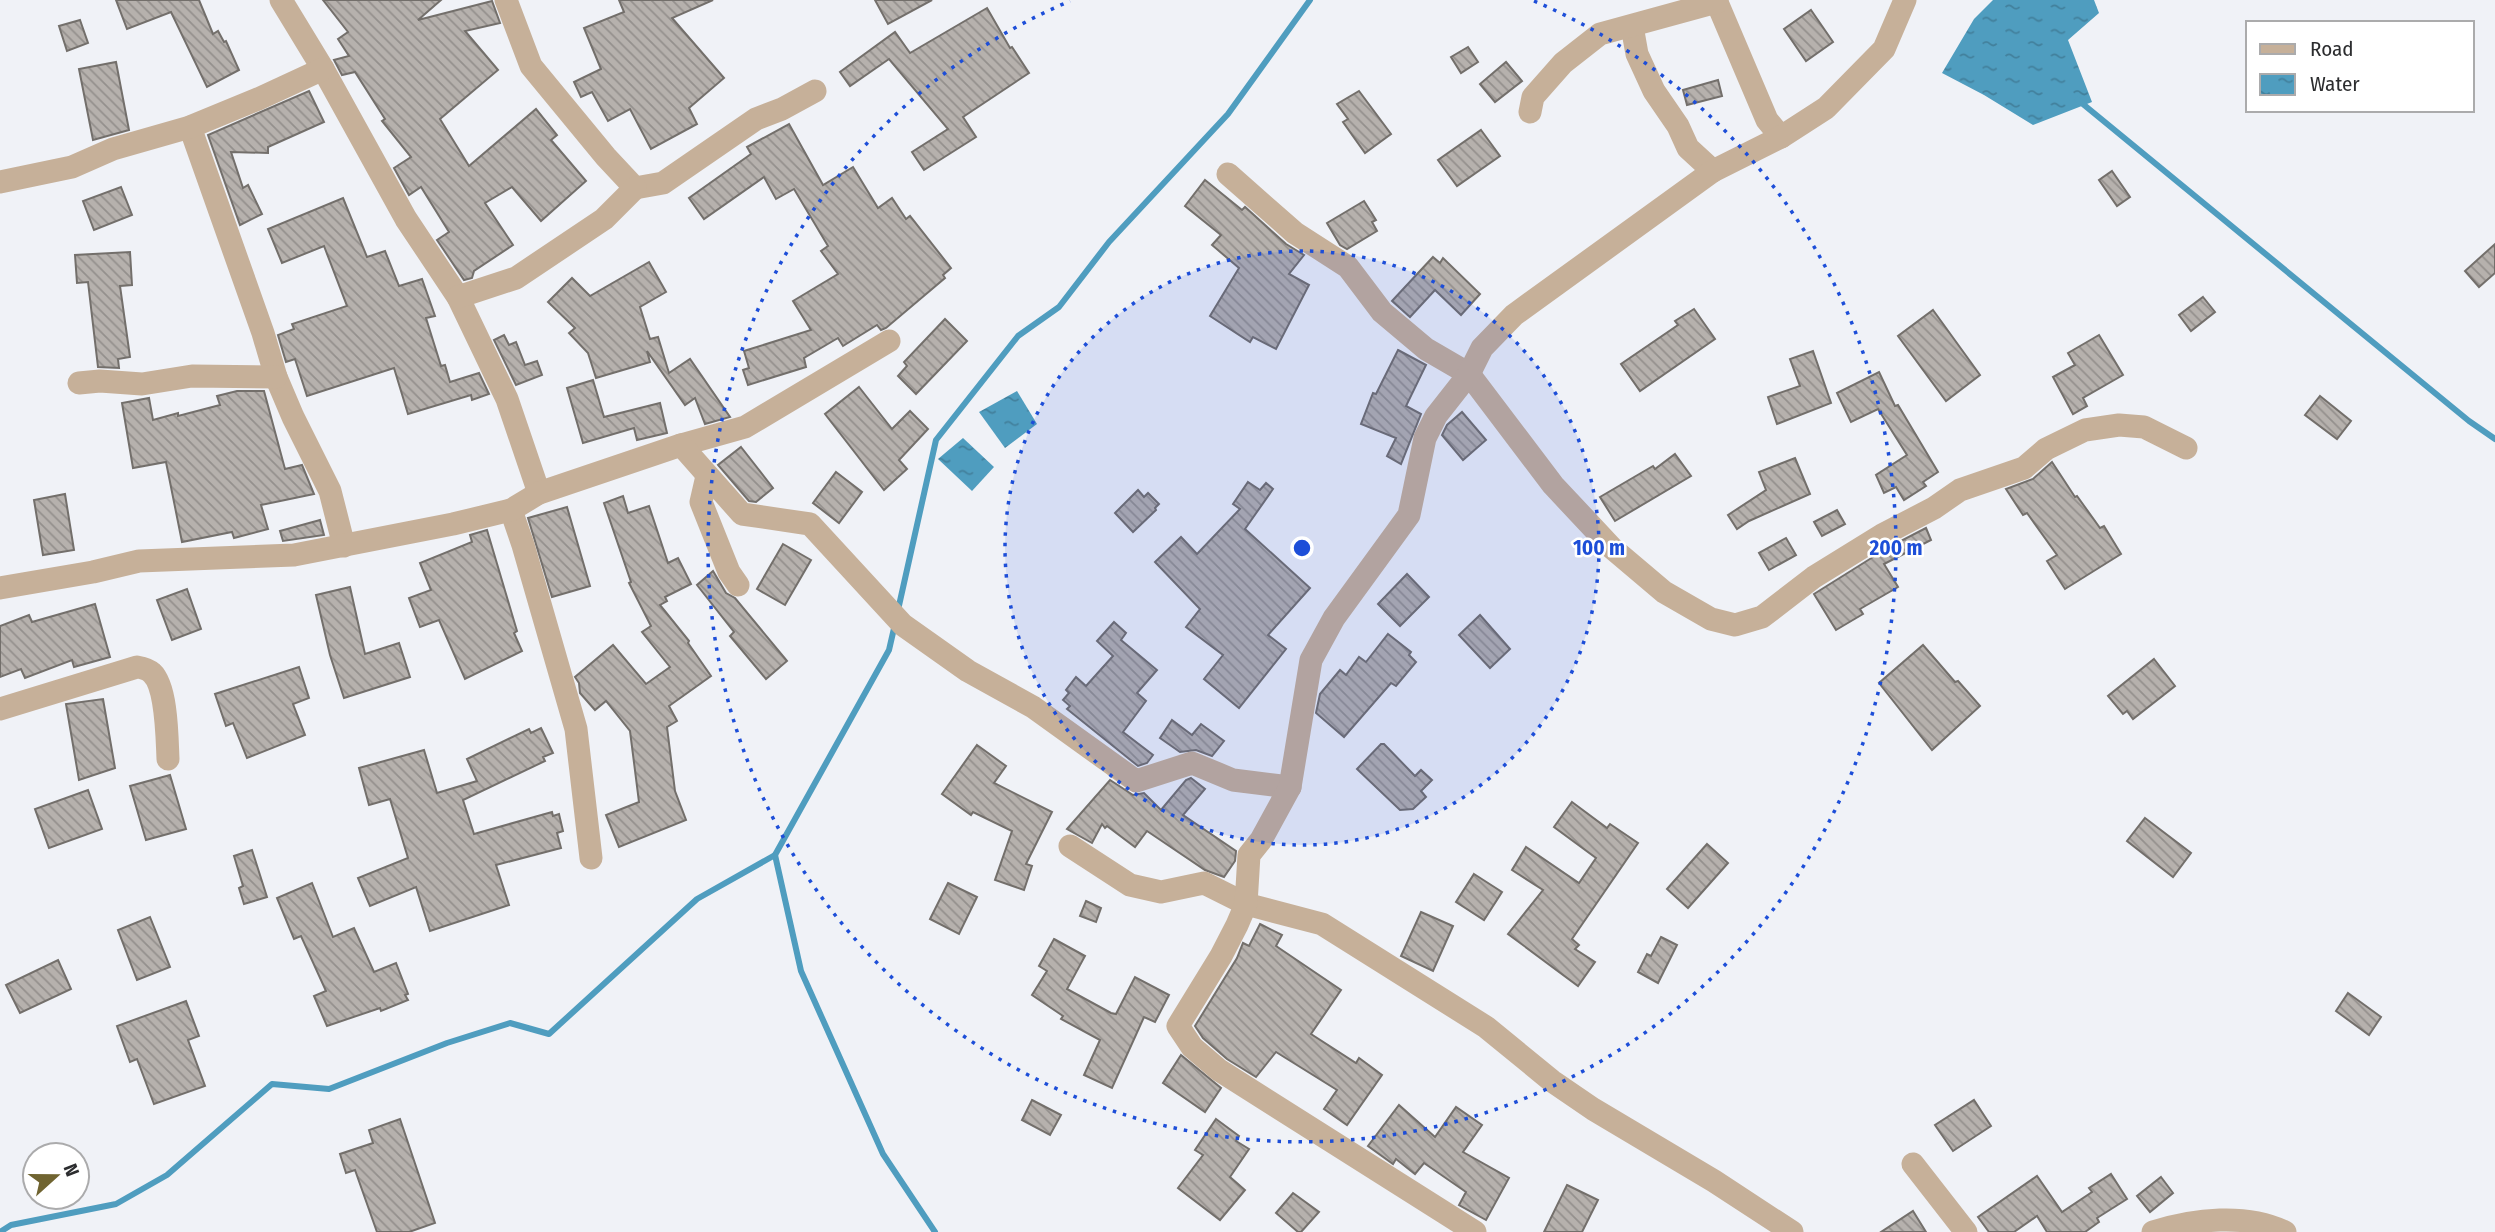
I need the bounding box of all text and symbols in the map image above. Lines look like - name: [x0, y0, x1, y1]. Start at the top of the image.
- legend: [2246, 21, 2474, 112]
- text: Road: [2310, 36, 2354, 62]
- text: Water: [2310, 71, 2360, 97]
- text: 100 m: [1573, 535, 1625, 561]
- text: 200 m: [1868, 535, 1923, 561]
- centre of rings: [1290, 536, 1314, 560]
- north arrow: [21, 1141, 91, 1211]
- text: N: [59, 1161, 84, 1180]

